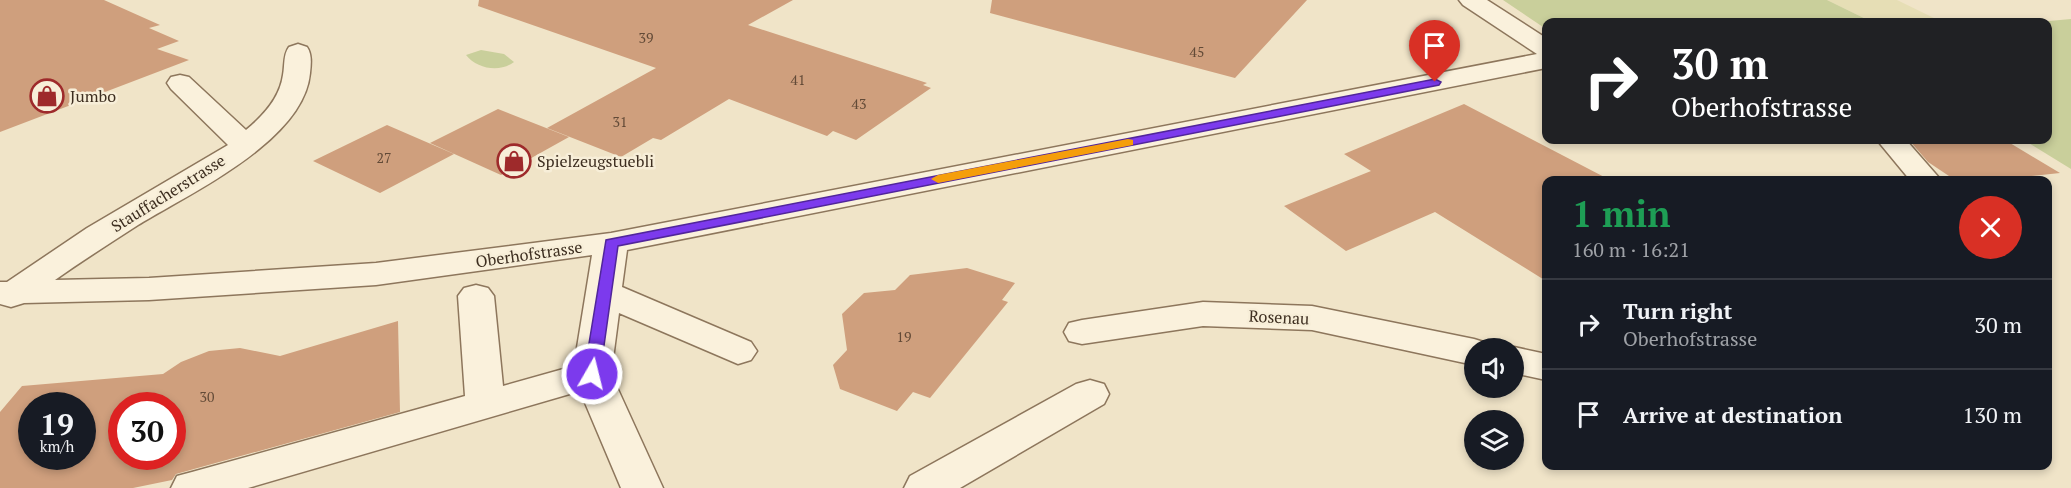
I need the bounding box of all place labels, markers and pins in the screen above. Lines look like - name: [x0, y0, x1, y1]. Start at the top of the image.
- pin: [1409, 20, 1460, 82]
- shop icon: Jumbo: [29, 78, 65, 114]
- place label: Jumbo: [70, 85, 116, 107]
- shop icon: Spielzeugstuebli: [496, 143, 532, 179]
- place label: Spielzeugstuebli: [537, 150, 654, 172]

